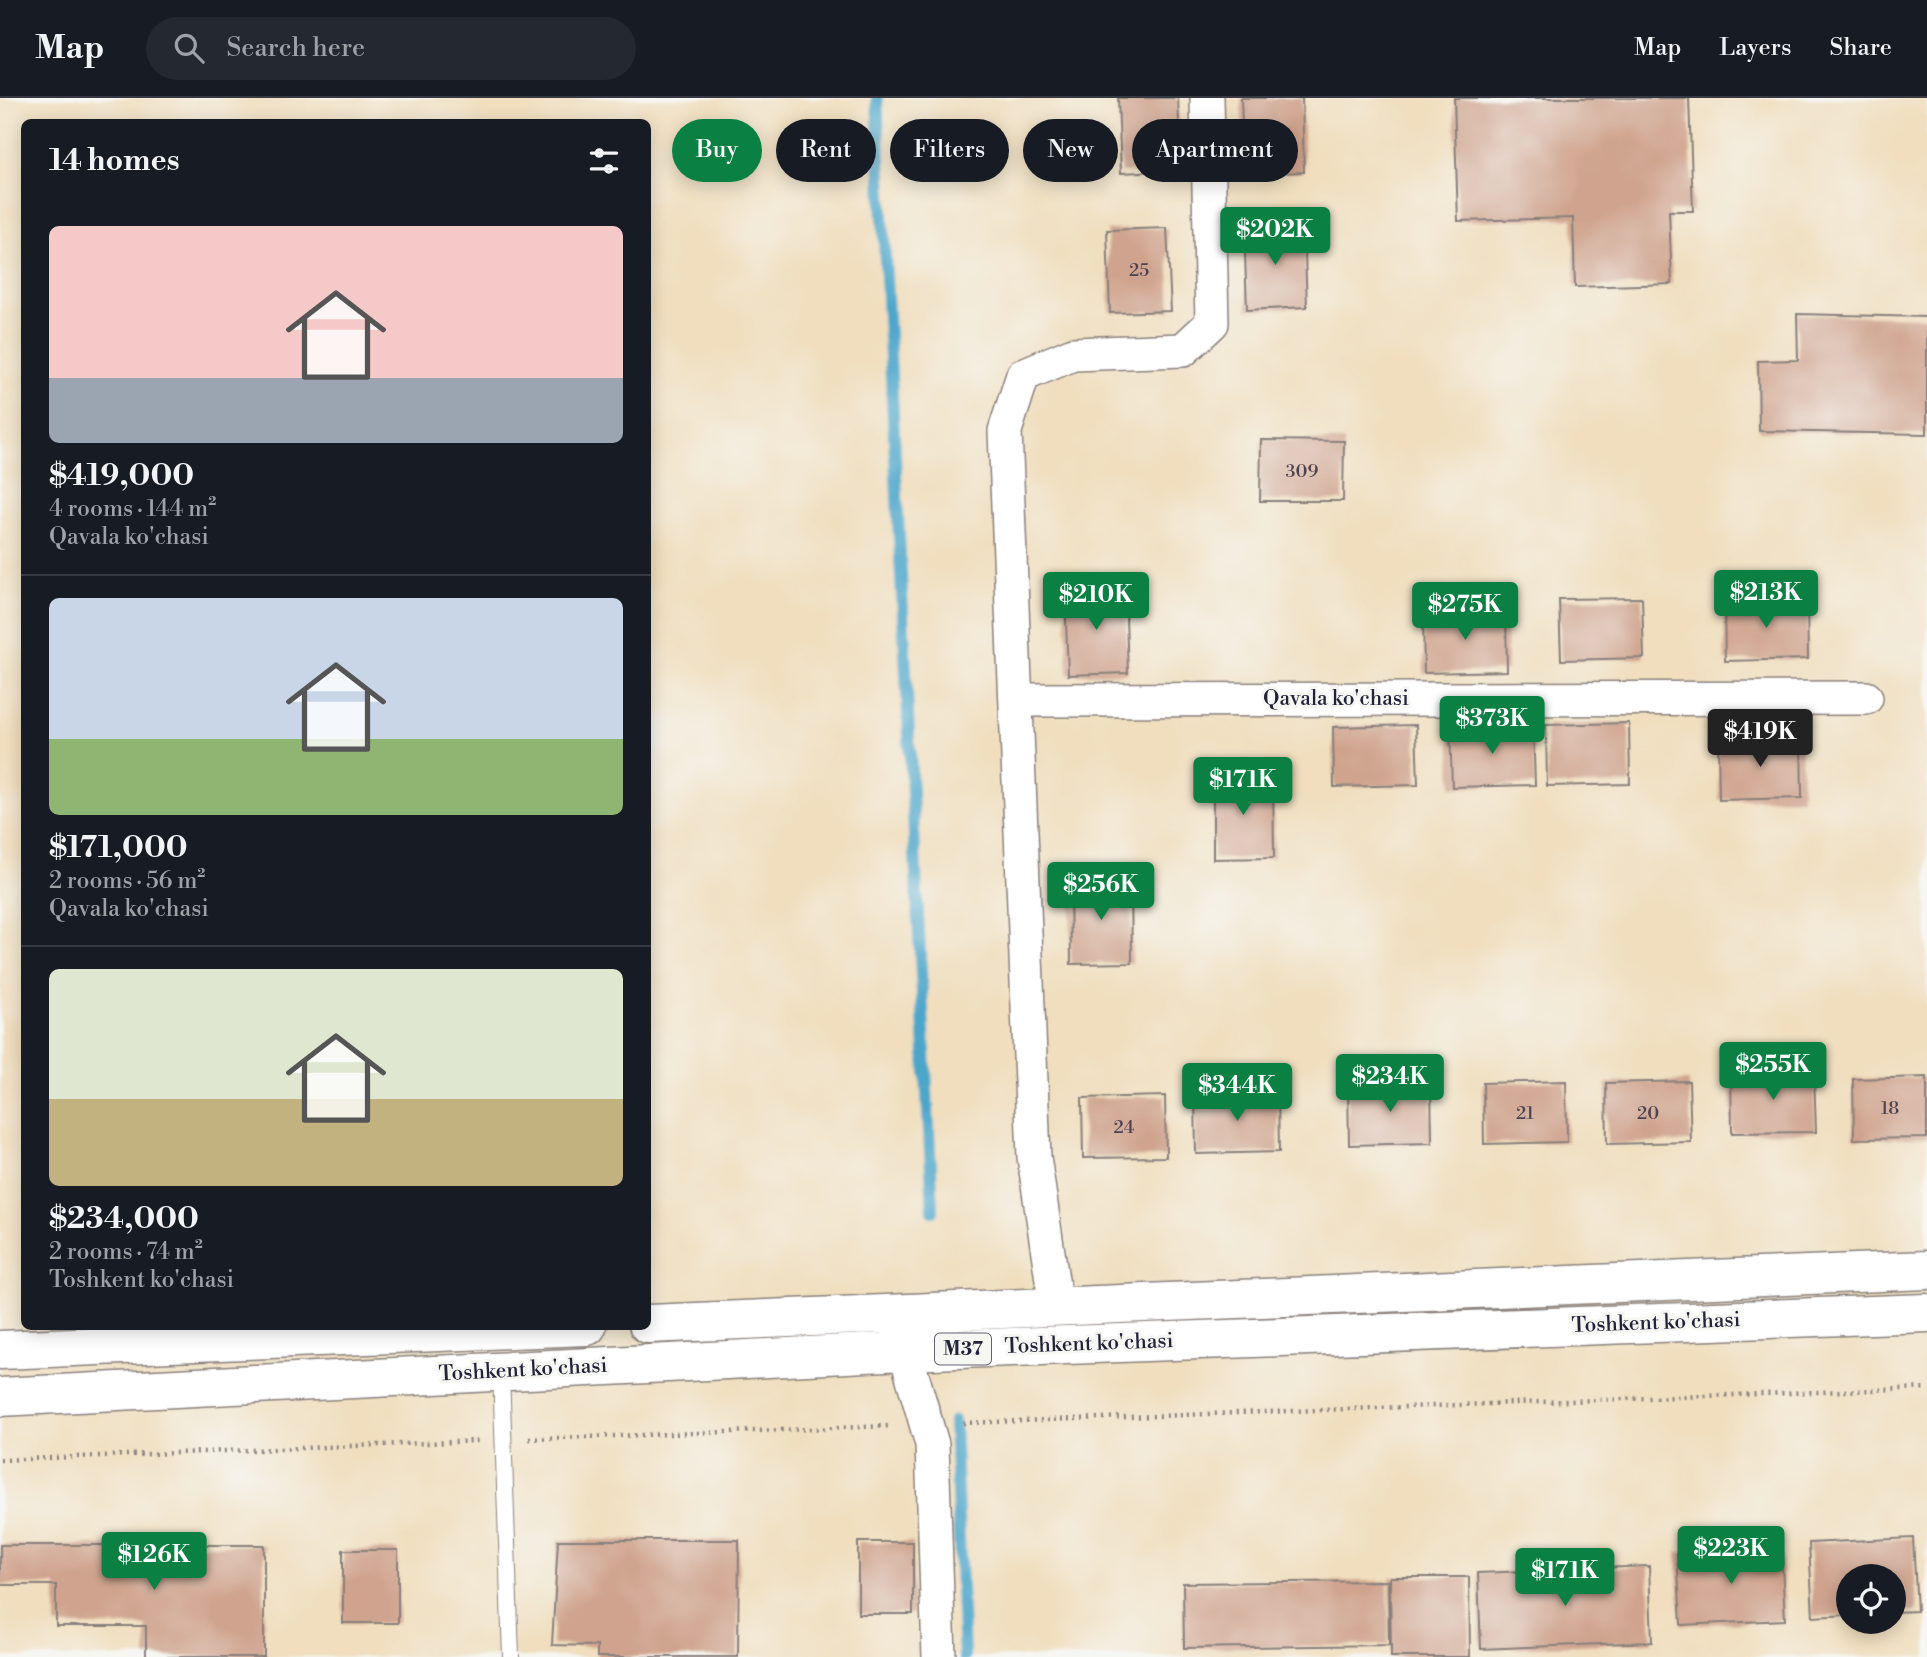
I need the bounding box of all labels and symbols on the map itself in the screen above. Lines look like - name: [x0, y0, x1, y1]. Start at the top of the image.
- pin: $202K: [1226, 208, 1324, 267]
- house number: 25: [1129, 259, 1149, 282]
- house number: 309: [1286, 460, 1318, 483]
- pin: $213K: [1717, 570, 1815, 630]
- pin: $210K: [1047, 573, 1145, 632]
- pin: $275K: [1416, 582, 1514, 642]
- street label: Qavala ko'chasi: [1263, 686, 1409, 712]
- pin: $373K: [1443, 696, 1541, 756]
- pin: $419K: [1711, 710, 1809, 769]
- pin: $171K: [1194, 758, 1292, 817]
- pin: $256K: [1052, 862, 1150, 922]
- pin: $255K: [1724, 1042, 1822, 1102]
- pin: $234K: [1341, 1054, 1439, 1114]
- pin: $344K: [1188, 1063, 1286, 1123]
- house number: 18: [1881, 1097, 1899, 1120]
- house number: 21: [1516, 1102, 1534, 1125]
- house number: 20: [1637, 1102, 1659, 1125]
- house number: 24: [1113, 1116, 1135, 1139]
- street label: Toshkent ko'chasi: [1571, 1307, 1741, 1339]
- street label: Toshkent ko'chasi: [1004, 1328, 1174, 1360]
- road number: M37: [935, 1334, 991, 1364]
- street label: Toshkent ko'chasi: [438, 1353, 608, 1387]
- pin: $223K: [1682, 1526, 1780, 1586]
- pin: $126K: [105, 1532, 203, 1592]
- pin: $171K: [1516, 1548, 1614, 1608]

